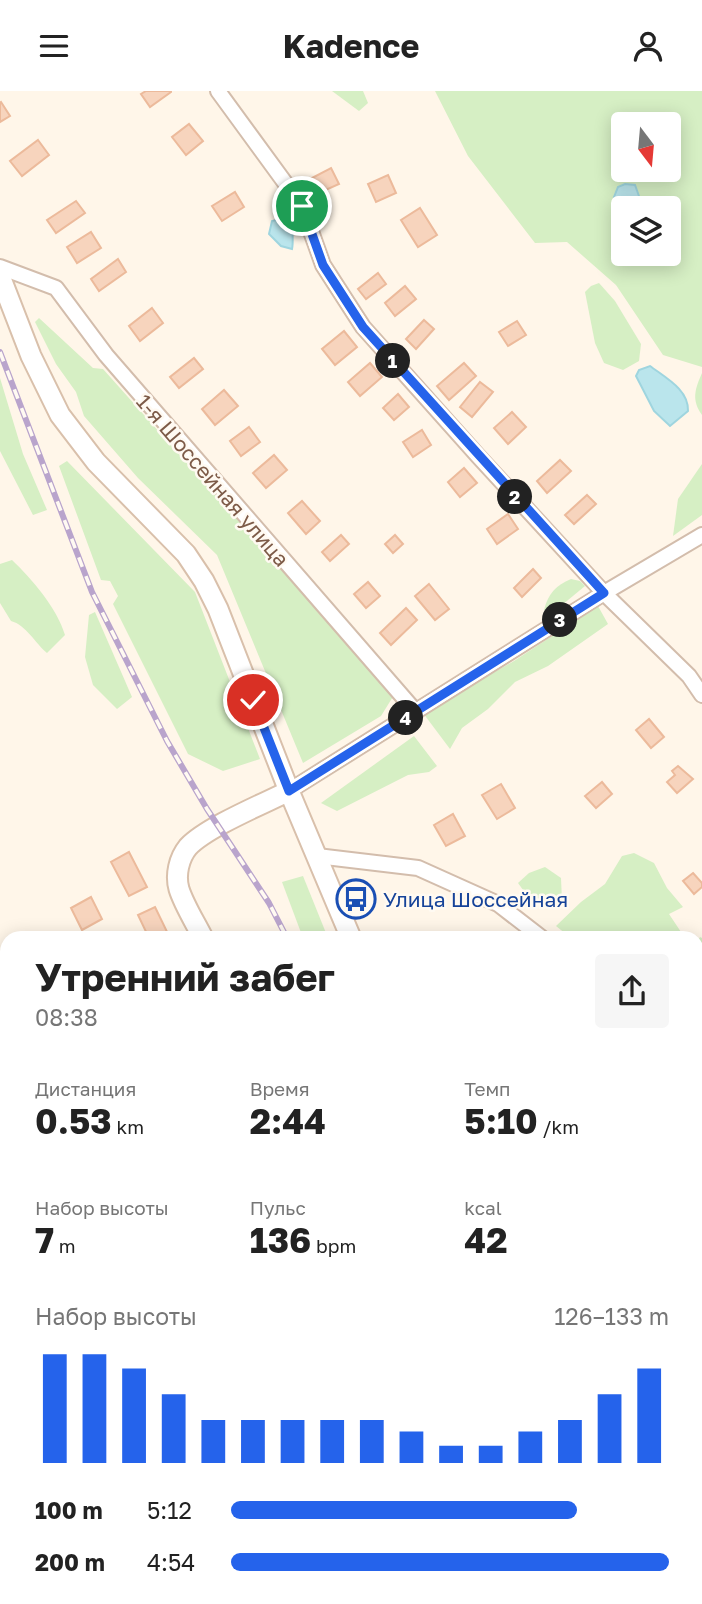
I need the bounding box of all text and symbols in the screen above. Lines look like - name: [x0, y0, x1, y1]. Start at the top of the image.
- icon: menu: [35, 27, 73, 65]
- text: Kadence: [283, 27, 419, 65]
- icon: person: [629, 27, 667, 65]
- north arrow: [611, 112, 681, 182]
- map controls: [611, 112, 681, 266]
- pin: [272, 176, 332, 236]
- icon: arrive: [283, 187, 321, 225]
- button: layers: [611, 196, 681, 266]
- pin: 1: [376, 343, 410, 379]
- text: 1: [388, 349, 397, 372]
- street label: 1-я Шоссейная улица: [131, 389, 295, 571]
- pin: 2: [498, 479, 532, 515]
- text: 2: [509, 485, 520, 508]
- pin: 3: [542, 603, 578, 637]
- text: 3: [554, 608, 565, 631]
- pin: [223, 670, 283, 730]
- icon: check: [234, 681, 272, 719]
- pin: 4: [388, 701, 424, 735]
- text: 4: [400, 706, 411, 729]
- bus stop icon: Улица Шоссейная: [335, 878, 377, 920]
- place label: Улица Шоссейная: [383, 886, 568, 912]
- text: Утренний забег: [35, 954, 335, 999]
- button: share: [595, 954, 669, 1028]
- text: 08:38: [35, 1003, 98, 1031]
- text: Дистанция: [35, 1077, 136, 1100]
- text: Время: [250, 1077, 310, 1100]
- text: Темп: [464, 1077, 511, 1100]
- text: 0.53: [35, 1100, 112, 1142]
- text: 2:44: [250, 1100, 326, 1142]
- text: 5:10: [464, 1100, 538, 1142]
- text: km: [112, 1115, 144, 1138]
- text: /km: [538, 1115, 579, 1138]
- text: Набор высоты: [35, 1196, 169, 1219]
- text: Пульс: [250, 1196, 306, 1219]
- text: kcal: [464, 1196, 502, 1219]
- text: 7: [35, 1219, 54, 1261]
- text: 136: [250, 1219, 311, 1261]
- text: 42: [464, 1219, 508, 1261]
- text: m: [54, 1234, 76, 1257]
- text: bpm: [311, 1234, 356, 1257]
- text: Набор высоты: [35, 1302, 197, 1330]
- text: 126–133 m: [554, 1302, 669, 1330]
- text: 100 m: [35, 1496, 103, 1524]
- text: 5:12: [147, 1496, 192, 1524]
- text: 200 m: [35, 1548, 105, 1576]
- text: 4:54: [147, 1548, 195, 1576]

